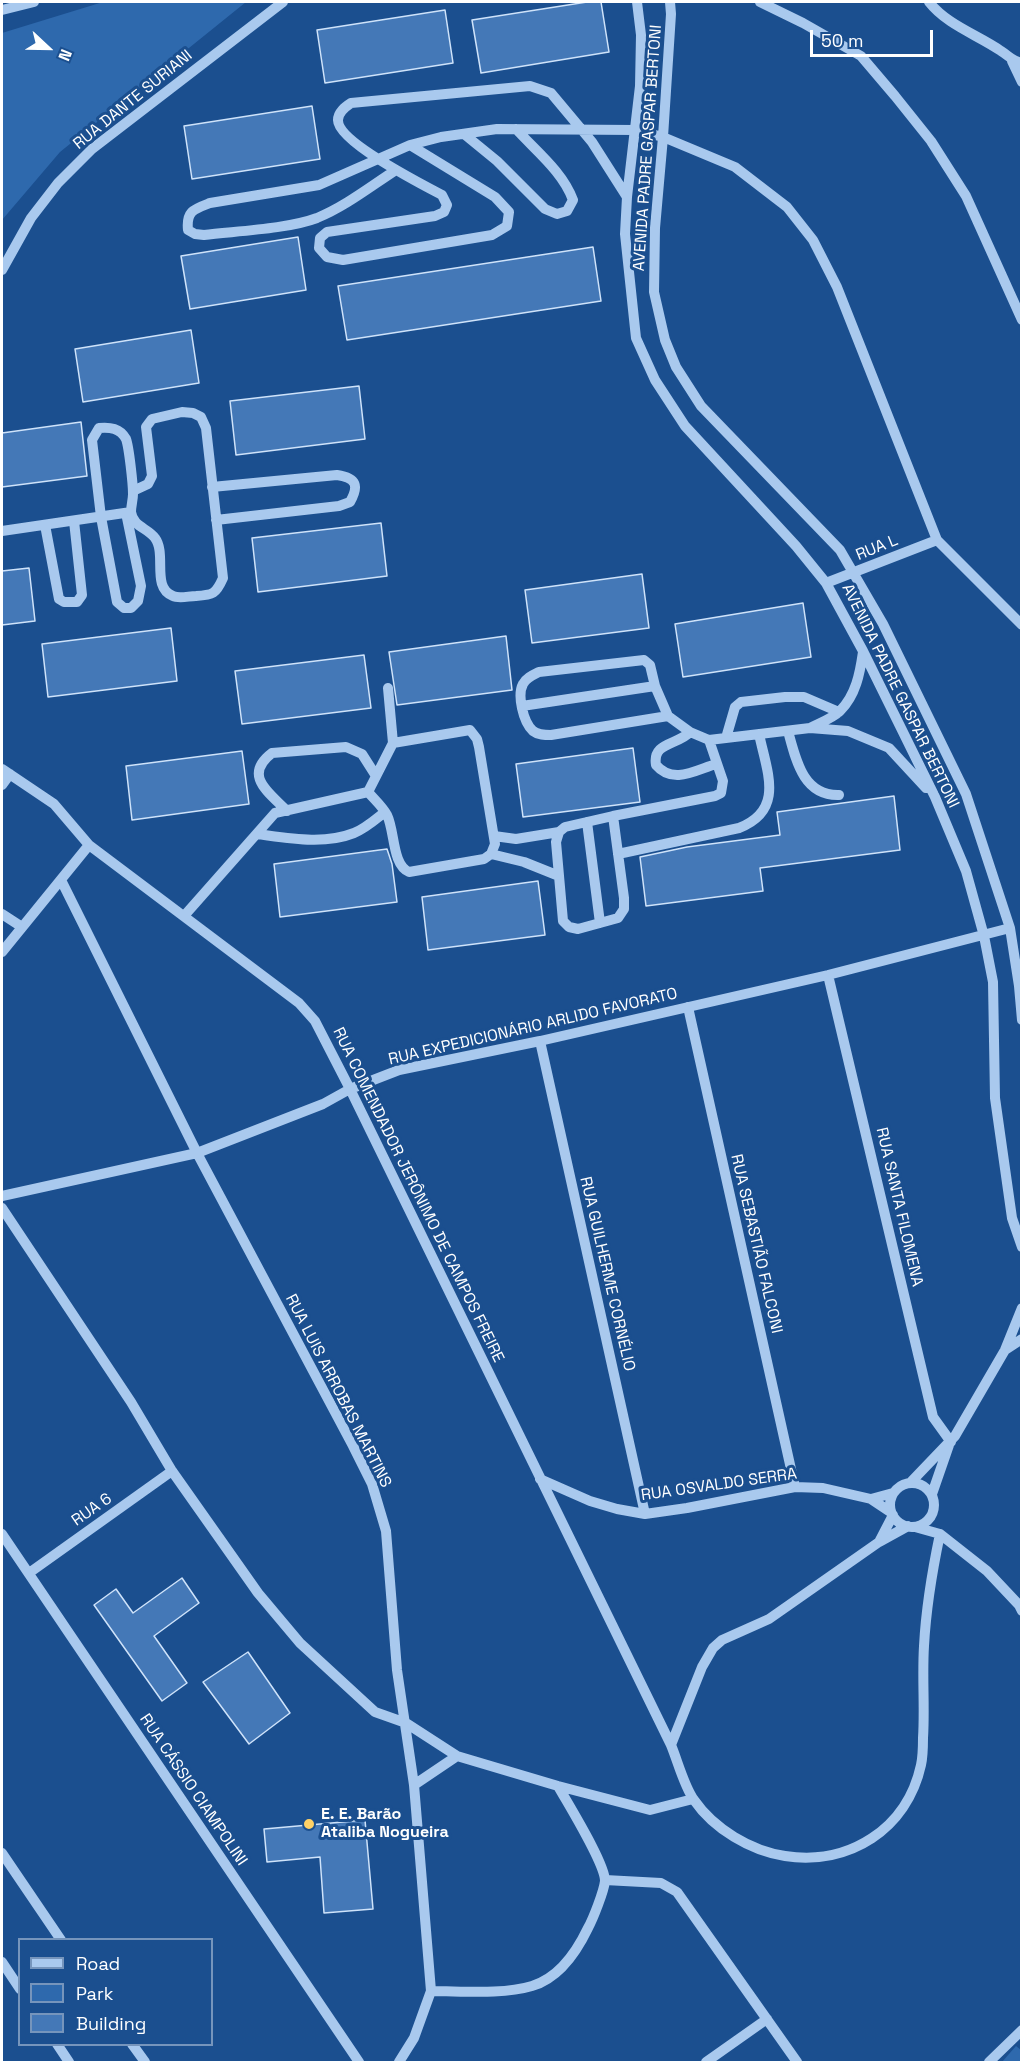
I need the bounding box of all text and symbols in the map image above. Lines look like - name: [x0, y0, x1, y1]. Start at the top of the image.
- north arrow: [18, 18, 78, 78]
- scale bar: [813, 18, 936, 56]
- street label: AVENIDA PADRE GASPAR BERTONI: [630, 24, 666, 272]
- text: 50 m: [821, 29, 863, 52]
- text: N: [53, 46, 77, 64]
- street label: RUA DANTE SURIANI: [70, 46, 196, 154]
- street label: RUA L: [853, 531, 901, 565]
- street label: AVENIDA PADRE GASPAR BERTONI: [837, 581, 963, 811]
- street label: RUA EXPEDICIONÁRIO ARLIDO FAVORATO: [387, 984, 679, 1070]
- street label: RUA COMENDADOR JERÔNIMO DE CAMPOS FREIRE: [328, 1024, 508, 1366]
- street label: RUA SANTA FILOMENA: [871, 1126, 927, 1288]
- street label: RUA SEBASTIÃO FALCONI: [726, 1152, 786, 1336]
- street label: RUA GUILHERME CORNÉLIO: [575, 1175, 639, 1373]
- street label: RUA LUIS ARROBAS MARTINS: [281, 1291, 395, 1491]
- street label: RUA OSVALDO SERRA: [640, 1465, 798, 1505]
- street label: RUA 6: [68, 1489, 116, 1531]
- street label: RUA CÁSSIO CIAMPOLINI: [135, 1710, 251, 1870]
- place label: E. E. Barão Ataliba Nogueira: [321, 1805, 449, 1843]
- marker: E. E. Barão Ataliba Nogueira: [302, 1817, 316, 1831]
- legend: [18, 1938, 213, 2046]
- text: Road: [76, 1952, 120, 1975]
- text: Park: [76, 1982, 113, 2005]
- text: Building: [76, 2012, 146, 2035]

